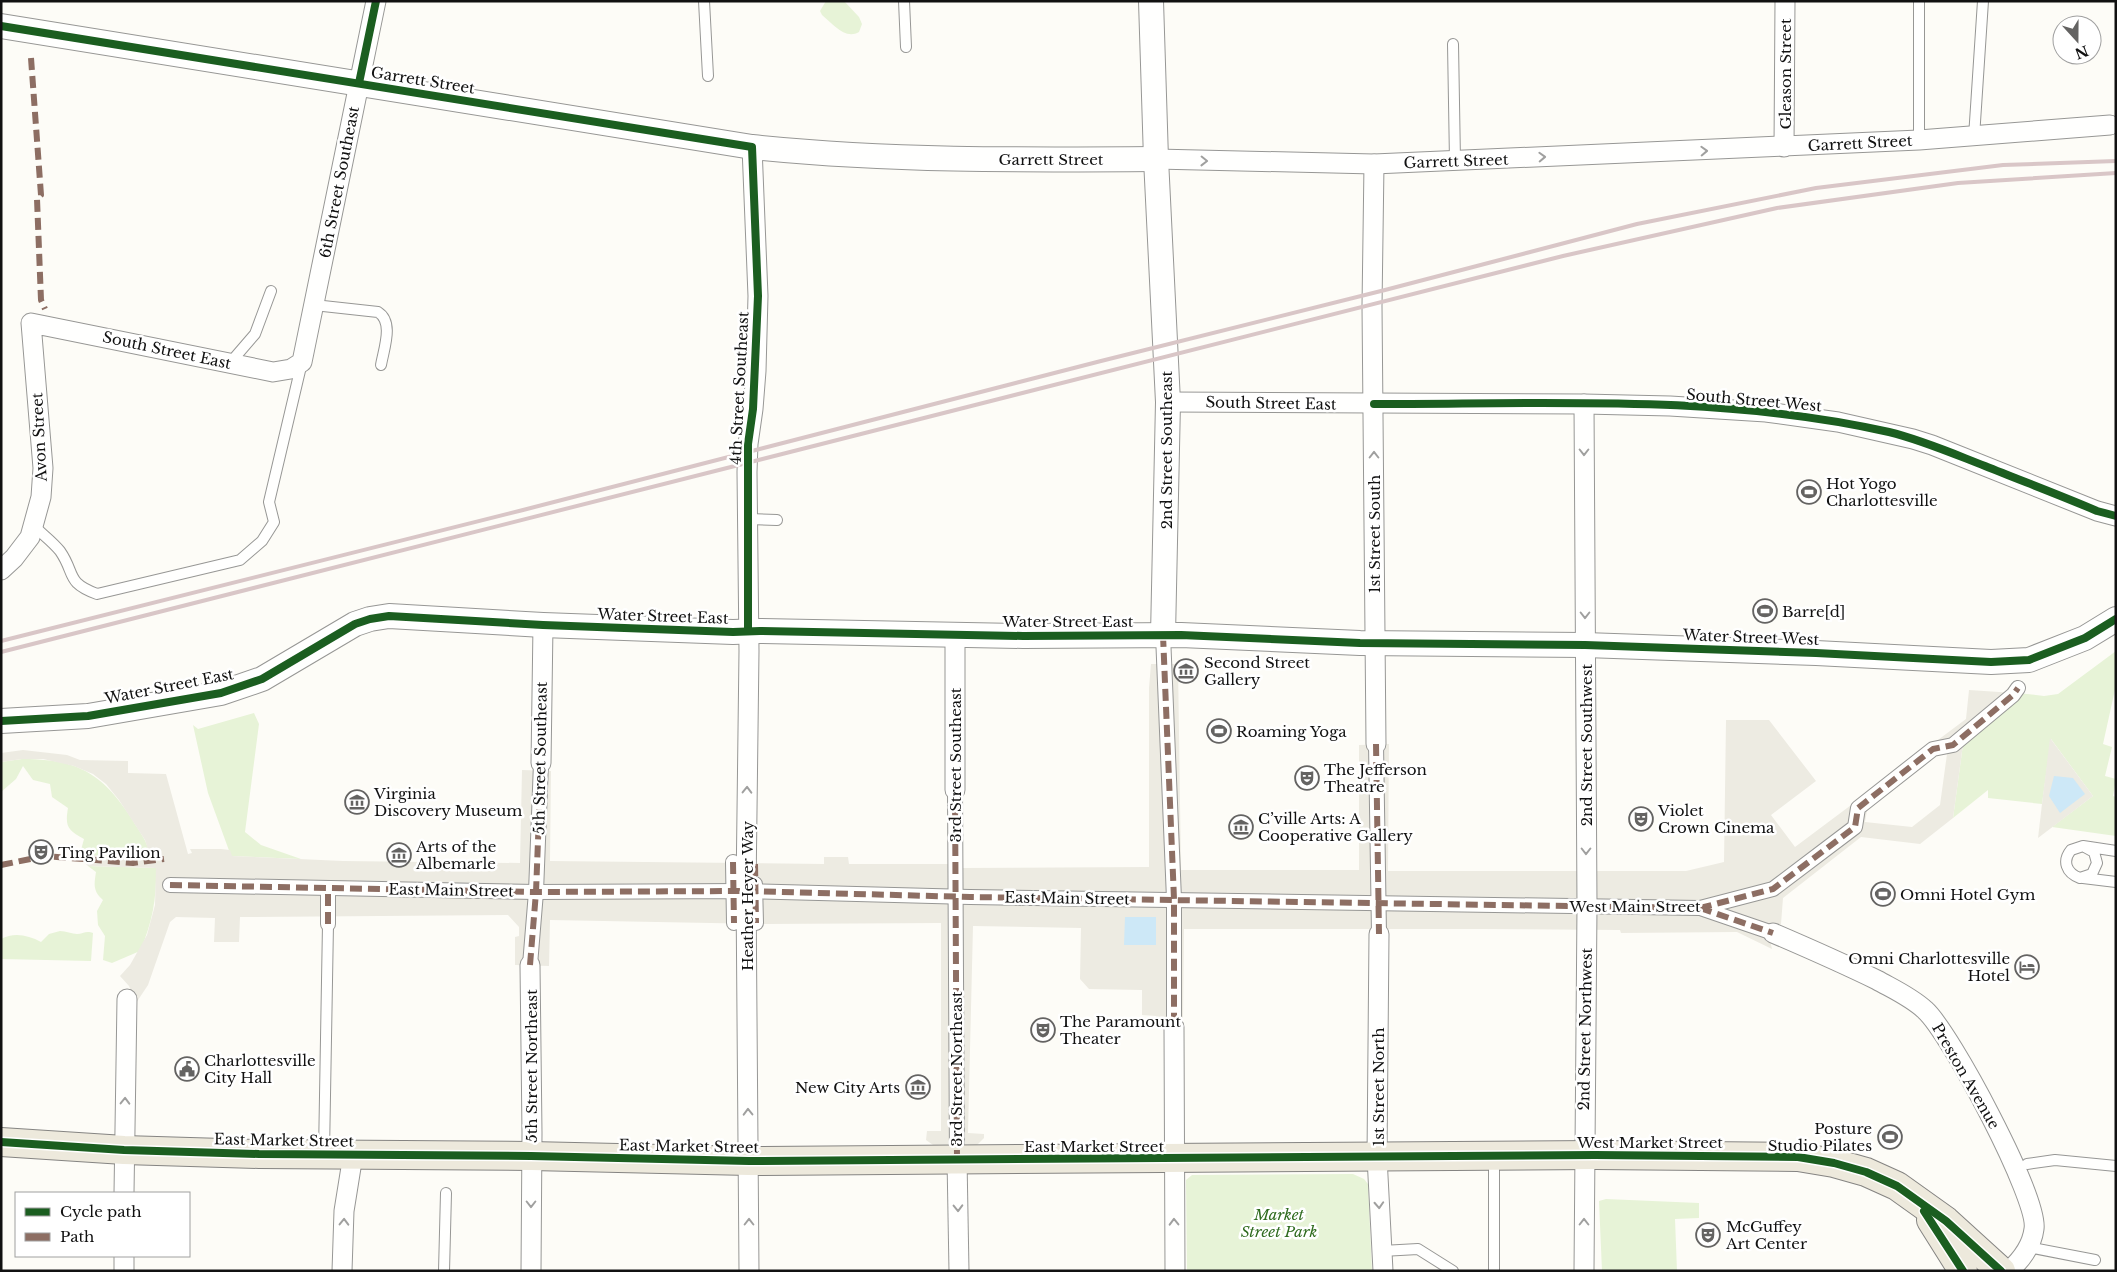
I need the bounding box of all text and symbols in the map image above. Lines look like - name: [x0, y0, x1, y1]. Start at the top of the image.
- north arrow: [2052, 15, 2102, 65]
- street label: Gleason Street: [1776, 18, 1795, 130]
- text: N: [2072, 41, 2091, 63]
- street label: Garrett Street: [370, 62, 477, 98]
- street label: 6th Street Southeast: [315, 104, 363, 260]
- street label: Garrett Street: [1807, 131, 1913, 155]
- one-way arrow: [1700, 145, 1708, 156]
- street label: Garrett Street: [999, 150, 1104, 169]
- street label: Garrett Street: [1403, 150, 1509, 172]
- one-way arrow: [1538, 152, 1546, 163]
- one-way arrow: [1201, 155, 1209, 166]
- street label: 4th Street Southeast: [725, 311, 753, 465]
- street label: South Street East: [101, 327, 233, 373]
- street label: 2nd Street Southeast: [1157, 371, 1176, 529]
- street label: South Street West: [1685, 385, 1823, 415]
- street label: Avon Street: [27, 392, 51, 483]
- street label: South Street East: [1205, 392, 1337, 414]
- one-way arrow: [1579, 449, 1589, 457]
- one-way arrow: [1369, 451, 1379, 458]
- place label: Hot Yogo Charlottesville: [1826, 474, 1938, 510]
- street label: 1st Street South: [1365, 475, 1384, 593]
- sports icon: Hot Yogo Charlottesville: [1796, 479, 1822, 505]
- sports icon: Barre[d]: [1752, 598, 1778, 624]
- place label: Barre[d]: [1782, 602, 1845, 621]
- street label: Water Street East: [596, 604, 729, 628]
- street label: Water Street East: [1001, 612, 1134, 631]
- one-way arrow: [1580, 612, 1590, 619]
- street label: Water Street West: [1682, 625, 1820, 649]
- place label: Second Street Gallery: [1204, 653, 1310, 689]
- museum icon: Second Street Gallery: [1173, 658, 1199, 684]
- street label: Water Street East: [102, 664, 235, 708]
- street label: 2nd Street Southwest: [1577, 664, 1596, 826]
- street label: 5th Street Southeast: [529, 681, 551, 835]
- street label: 3rd Street Southeast: [946, 687, 965, 843]
- sports icon: Roaming Yoga: [1206, 718, 1232, 744]
- place label: Roaming Yoga: [1236, 722, 1347, 741]
- place label: The Jefferson Theatre: [1324, 760, 1427, 796]
- theatre icon: The Jefferson Theatre: [1294, 765, 1320, 791]
- place label: Virginia Discovery Museum: [373, 784, 522, 820]
- one-way arrow: [742, 786, 752, 794]
- museum icon: Virginia Discovery Museum: [344, 789, 370, 815]
- place label: Violet Crown Cinema: [1657, 801, 1775, 837]
- theatre icon: Violet Crown Cinema: [1628, 806, 1654, 832]
- place label: C’ville Arts: A Cooperative Gallery: [1258, 809, 1413, 845]
- museum icon: C’ville Arts: A Cooperative Gallery: [1228, 814, 1254, 840]
- street label: Heather Heyer Way: [738, 820, 757, 971]
- place label: Arts of the Albemarle: [415, 837, 496, 873]
- theatre icon: Ting Pavilion: [28, 839, 54, 865]
- museum icon: Arts of the Albemarle: [386, 842, 412, 868]
- place label: Ting Pavilion: [58, 843, 161, 862]
- one-way arrow: [1581, 847, 1592, 855]
- street label: East Main Street: [388, 879, 514, 901]
- sports icon: Omni Hotel Gym: [1870, 881, 1896, 907]
- place label: Omni Hotel Gym: [1900, 885, 2035, 904]
- street label: East Main Street: [1004, 887, 1130, 909]
- street label: West Main Street: [1568, 897, 1701, 916]
- street label: 2nd Street Northwest: [1574, 947, 1596, 1111]
- place label: Omni Charlottesville Hotel: [1848, 949, 2010, 985]
- hotel icon: Omni Charlottesville Hotel: [2014, 954, 2040, 980]
- street label: 5th Street Northeast: [522, 989, 541, 1143]
- street label: 3rd Street Northeast: [947, 991, 966, 1147]
- place label: The Paramount Theater: [1060, 1012, 1181, 1048]
- theatre icon: The Paramount Theater: [1030, 1017, 1056, 1043]
- street label: Preston Avenue: [1928, 1020, 2004, 1132]
- street label: 1st Street North: [1369, 1028, 1388, 1146]
- place label: Charlottesville City Hall: [204, 1051, 316, 1087]
- public building icon: Charlottesville City Hall: [174, 1056, 200, 1082]
- museum icon: New City Arts: [905, 1074, 931, 1100]
- place label: New City Arts: [795, 1078, 900, 1097]
- one-way arrow: [120, 1097, 130, 1105]
- one-way arrow: [743, 1108, 753, 1116]
- place label: Posture Studio Pilates: [1768, 1119, 1872, 1155]
- sports icon: Posture Studio Pilates: [1877, 1124, 1903, 1150]
- street label: East Market Street: [214, 1129, 355, 1151]
- street label: West Market Street: [1576, 1133, 1723, 1152]
- street label: East Market Street: [619, 1135, 760, 1157]
- street label: East Market Street: [1024, 1137, 1164, 1156]
- legend: [15, 1192, 190, 1257]
- one-way arrow: [526, 1201, 536, 1209]
- text: Cycle path: [60, 1202, 142, 1221]
- one-way arrow: [1374, 1202, 1385, 1210]
- one-way arrow: [952, 1204, 963, 1212]
- park label: Market Street Park: [1241, 1205, 1317, 1241]
- place label: McGuffey Art Center: [1725, 1217, 1808, 1253]
- one-way arrow: [338, 1218, 349, 1226]
- one-way arrow: [744, 1218, 754, 1226]
- one-way arrow: [1169, 1218, 1179, 1226]
- one-way arrow: [1579, 1218, 1589, 1226]
- theatre icon: McGuffey Art Center: [1695, 1222, 1721, 1248]
- text: Path: [60, 1227, 94, 1246]

